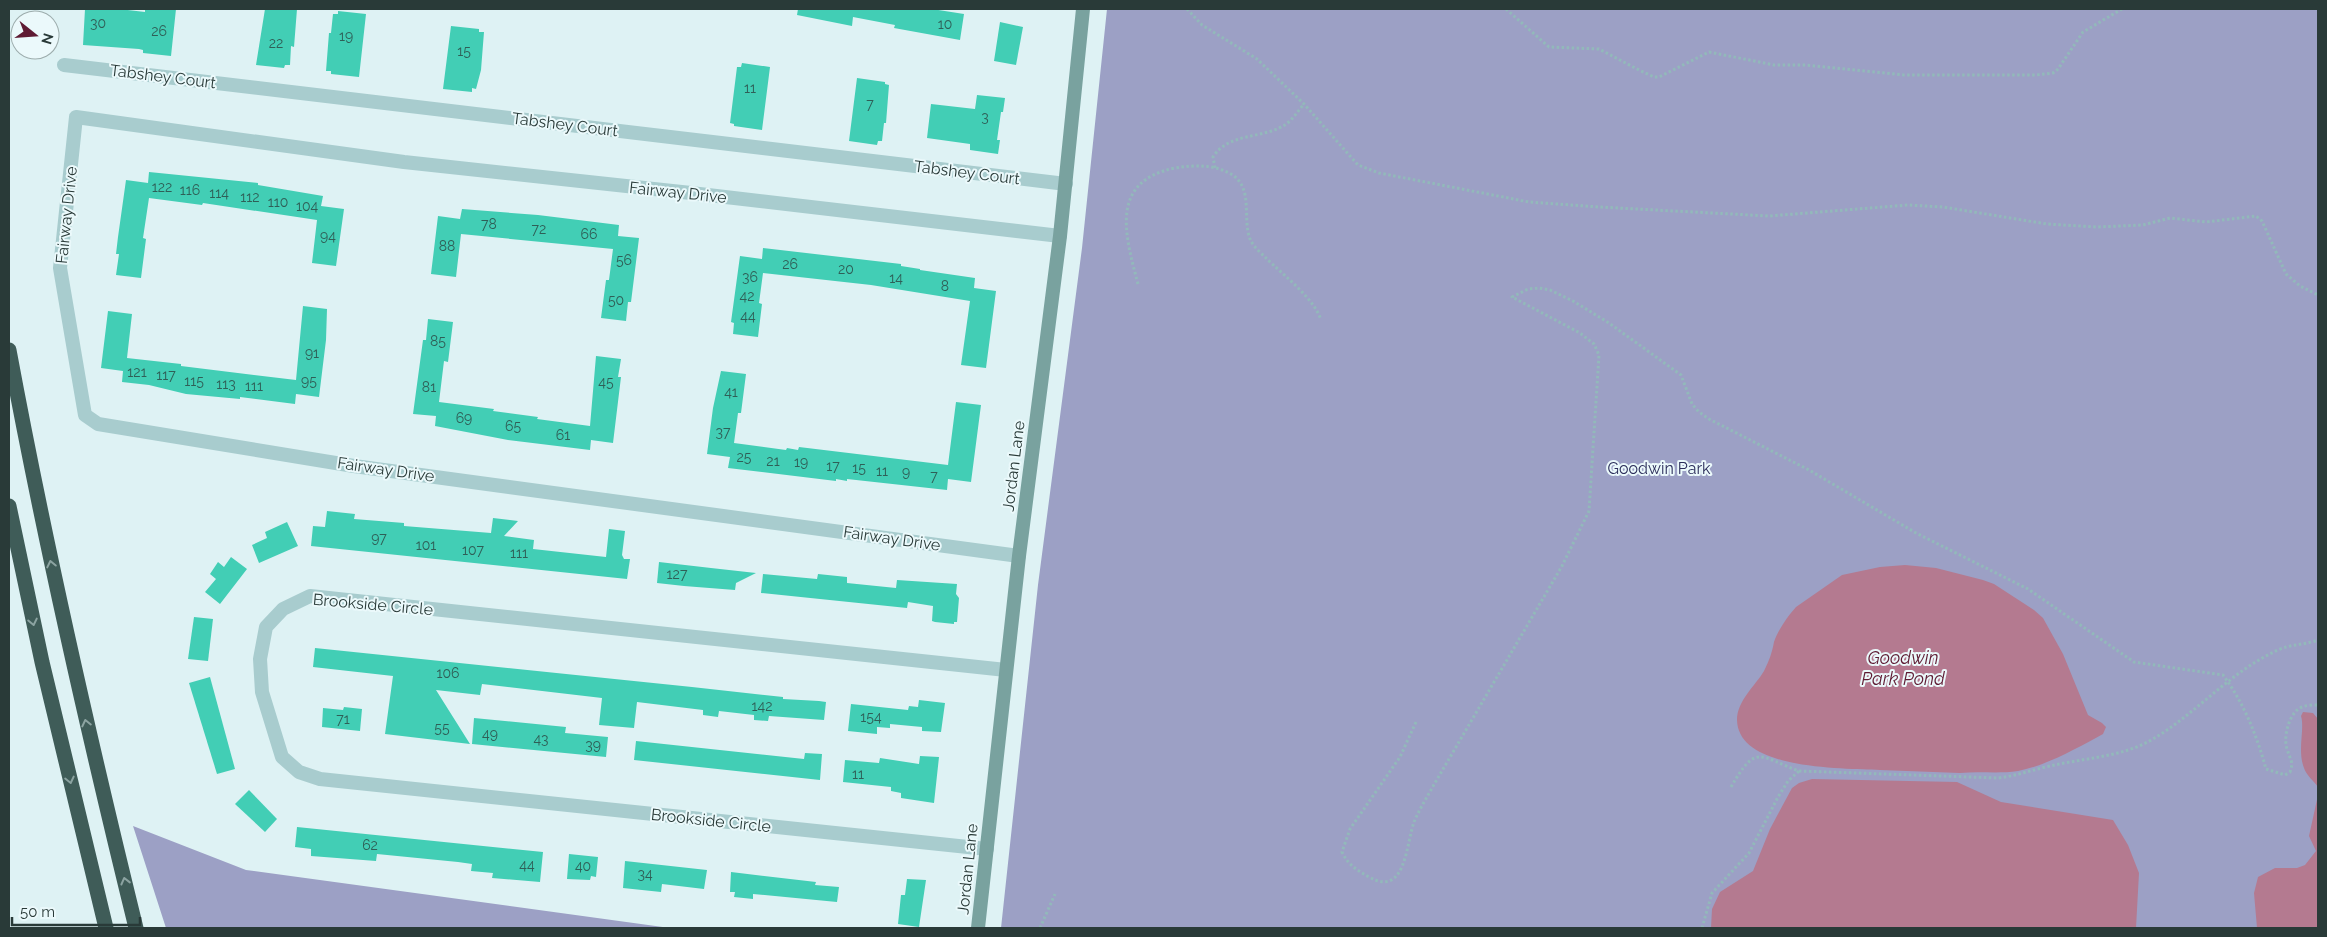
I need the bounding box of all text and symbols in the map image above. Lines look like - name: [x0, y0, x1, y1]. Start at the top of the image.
- north arrow: [10, 10, 60, 60]
- house number: 30: [90, 15, 106, 31]
- house number: 10: [938, 16, 952, 32]
- house number: 26: [151, 23, 167, 39]
- house number: 19: [339, 28, 353, 44]
- text: N: [38, 31, 57, 46]
- house number: 22: [269, 35, 283, 51]
- house number: 15: [457, 43, 471, 59]
- street label: Tabshey Court: [109, 61, 217, 92]
- house number: 11: [744, 80, 756, 96]
- house number: 7: [866, 96, 874, 112]
- street label: Tabshey Court: [511, 109, 619, 140]
- house number: 3: [981, 109, 989, 125]
- street label: Tabshey Court: [913, 157, 1021, 188]
- street label: Fairway Drive: [52, 165, 81, 265]
- street label: Fairway Drive: [628, 178, 728, 207]
- house number: 122: [152, 179, 172, 195]
- house number: 116: [180, 182, 200, 198]
- house number: 114: [209, 185, 229, 201]
- house number: 112: [240, 189, 260, 205]
- house number: 110: [268, 194, 288, 210]
- house number: 104: [296, 198, 318, 214]
- house number: 78: [481, 216, 497, 232]
- house number: 72: [532, 221, 546, 237]
- house number: 66: [581, 226, 597, 242]
- house number: 94: [320, 228, 336, 244]
- house number: 88: [439, 238, 455, 254]
- house number: 56: [616, 252, 632, 268]
- house number: 26: [782, 256, 798, 272]
- house number: 20: [838, 261, 854, 277]
- house number: 36: [742, 269, 758, 285]
- house number: 14: [889, 270, 903, 286]
- house number: 8: [941, 278, 949, 294]
- house number: 42: [740, 288, 754, 304]
- house number: 50: [608, 292, 624, 308]
- house number: 44: [740, 308, 756, 324]
- house number: 85: [430, 333, 446, 349]
- house number: 91: [305, 345, 319, 361]
- house number: 121: [127, 364, 147, 380]
- house number: 117: [156, 367, 176, 383]
- house number: 115: [184, 373, 204, 389]
- house number: 95: [301, 373, 317, 389]
- house number: 45: [598, 374, 614, 390]
- house number: 113: [216, 376, 236, 392]
- house number: 111: [245, 378, 263, 394]
- house number: 81: [422, 379, 436, 395]
- house number: 41: [724, 384, 738, 400]
- house number: 69: [456, 410, 472, 426]
- house number: 65: [505, 418, 521, 434]
- street label: Jordan Lane: [999, 420, 1028, 513]
- house number: 37: [716, 424, 731, 440]
- house number: 61: [556, 427, 570, 443]
- house number: 25: [737, 449, 752, 465]
- street label: Fairway Drive: [336, 453, 436, 486]
- house number: 21: [766, 453, 780, 469]
- house number: 19: [794, 454, 808, 470]
- house number: 17: [826, 458, 840, 474]
- park label: Goodwin Park: [1607, 459, 1711, 478]
- house number: 15: [852, 460, 866, 476]
- house number: 11: [876, 463, 888, 479]
- house number: 9: [902, 464, 910, 480]
- house number: 7: [930, 468, 938, 484]
- street label: Fairway Drive: [842, 522, 942, 555]
- house number: 97: [371, 530, 387, 546]
- house number: 101: [416, 537, 436, 553]
- house number: 107: [462, 542, 484, 558]
- house number: 111: [510, 545, 528, 561]
- one-way arrow: [46, 560, 57, 569]
- house number: 127: [667, 566, 688, 582]
- street label: Brookside Circle: [312, 590, 434, 619]
- one-way arrow: [27, 617, 38, 626]
- water label: Goodwin Park Pond: [1861, 647, 1946, 689]
- house number: 106: [436, 665, 460, 681]
- house number: 142: [752, 698, 772, 714]
- house number: 154: [860, 709, 882, 725]
- house number: 71: [336, 711, 350, 727]
- one-way arrow: [81, 719, 92, 727]
- house number: 55: [434, 720, 450, 736]
- house number: 49: [482, 726, 498, 742]
- house number: 43: [533, 731, 549, 747]
- house number: 39: [585, 737, 601, 753]
- house number: 11: [852, 766, 864, 782]
- one-way arrow: [64, 776, 74, 785]
- street label: Brookside Circle: [650, 805, 772, 836]
- street label: Jordan Lane: [953, 823, 982, 915]
- house number: 62: [362, 837, 378, 853]
- house number: 44: [519, 857, 535, 873]
- house number: 40: [575, 858, 591, 874]
- house number: 34: [637, 866, 653, 882]
- one-way arrow: [120, 877, 130, 885]
- scale bar: [12, 894, 140, 926]
- text: 50 m: [20, 903, 55, 921]

